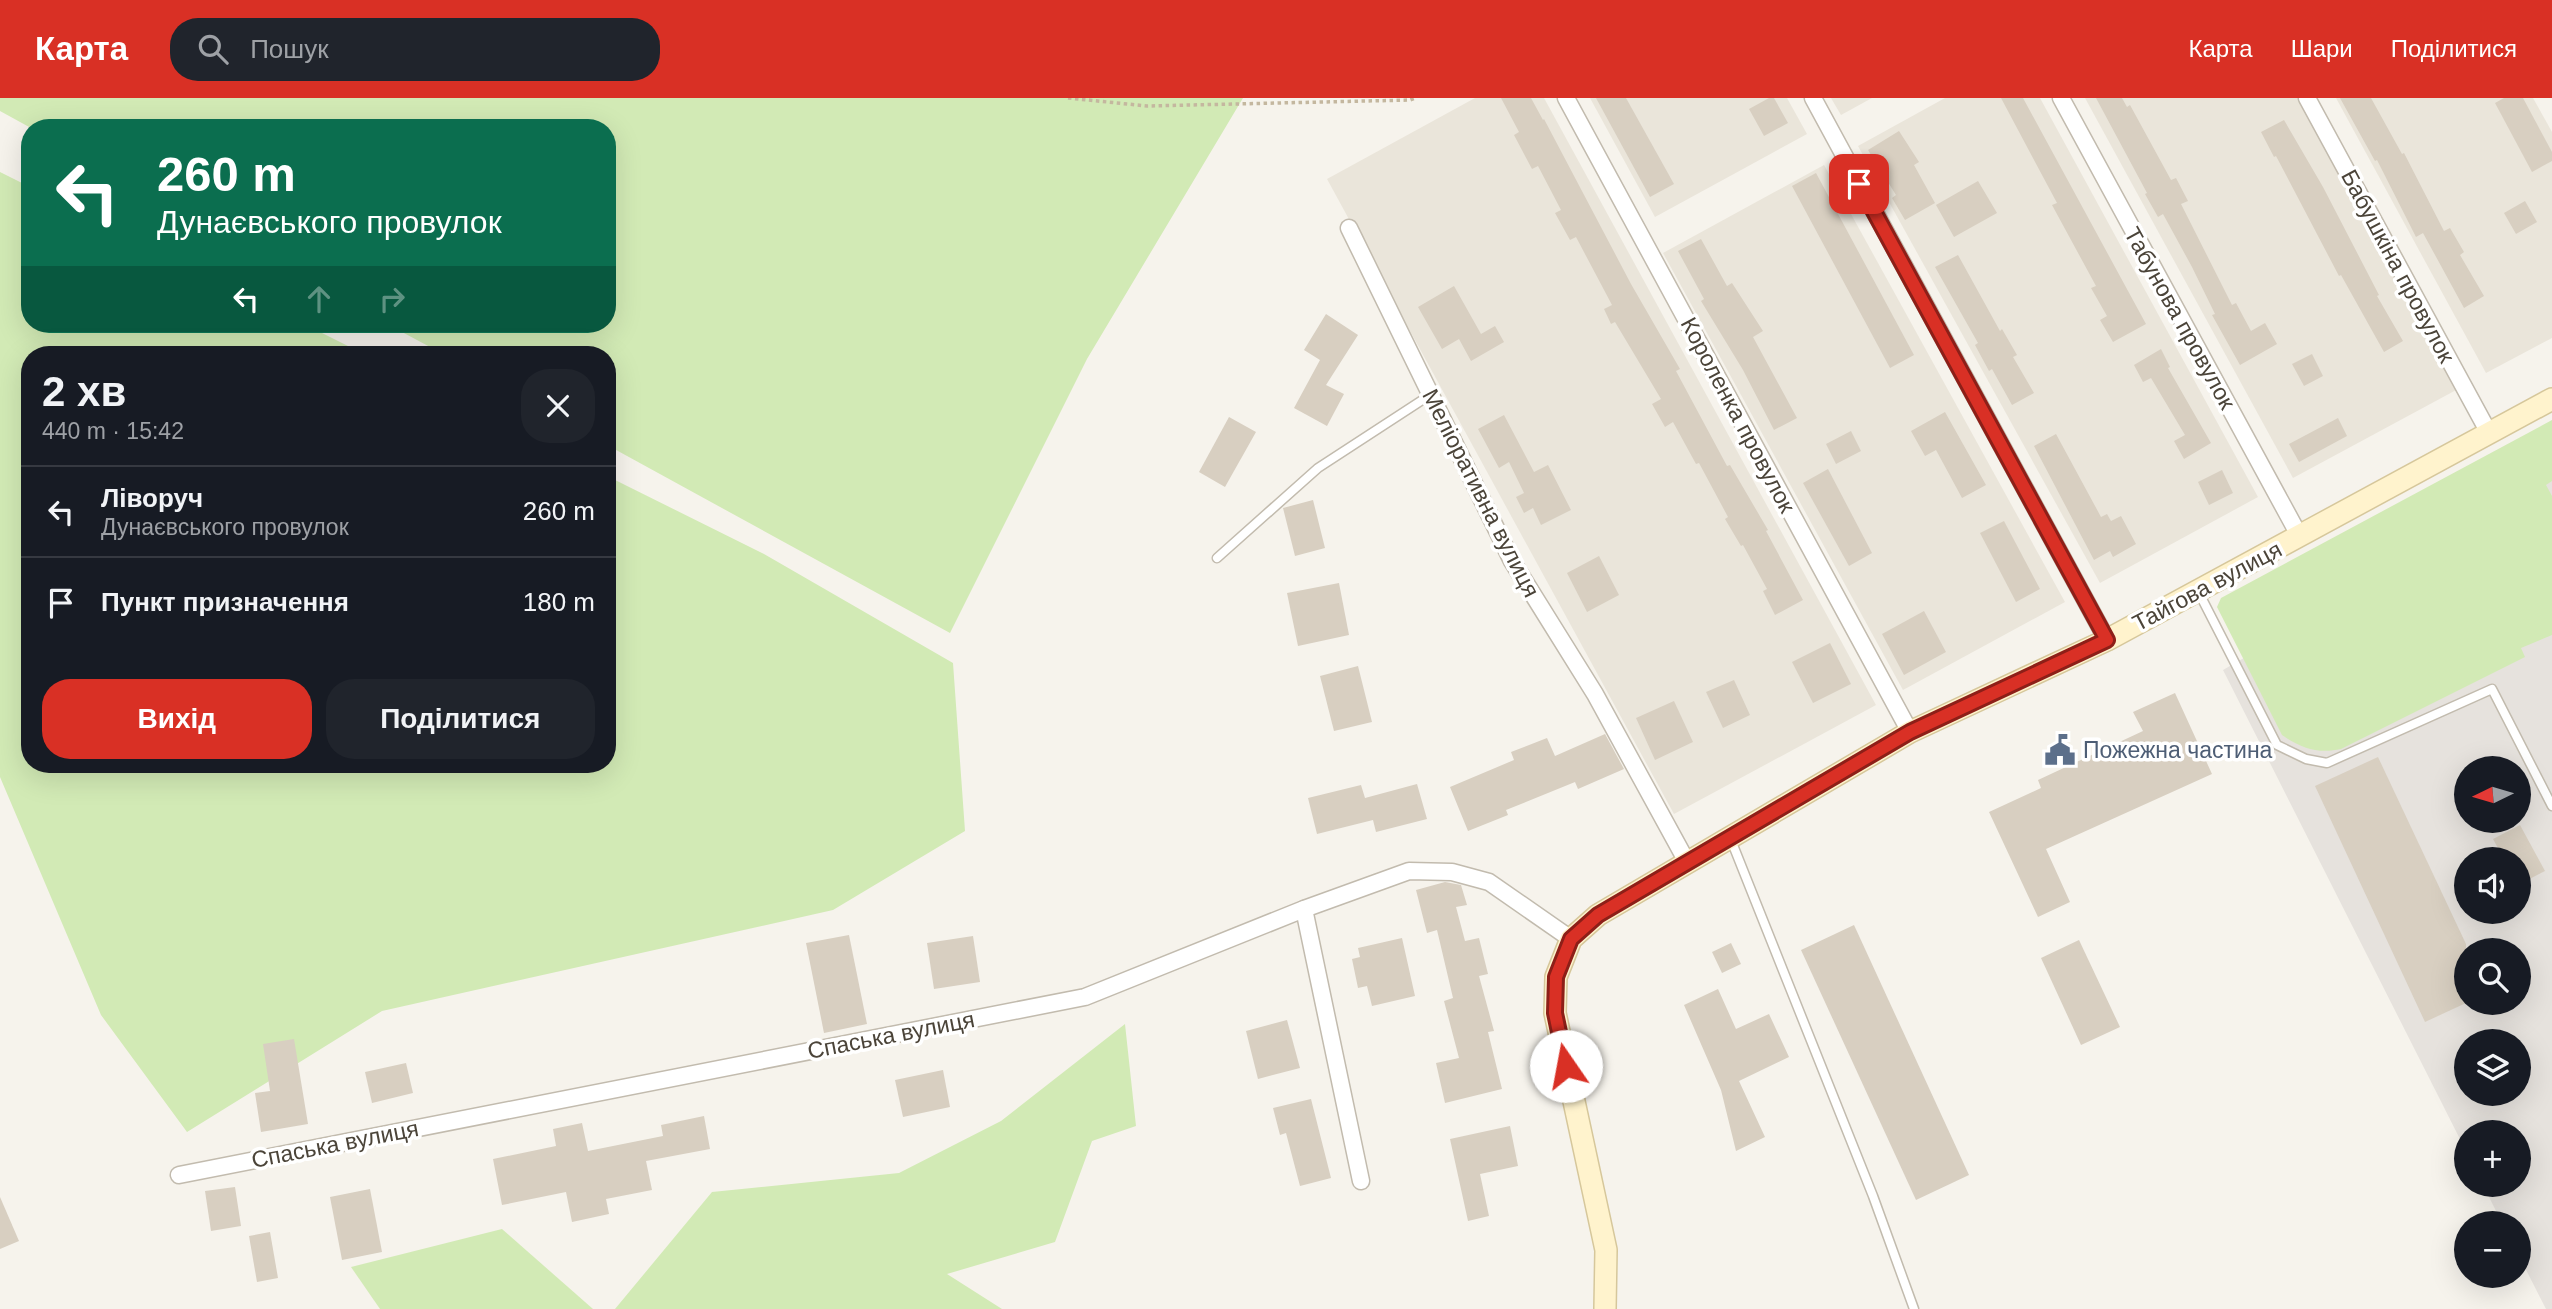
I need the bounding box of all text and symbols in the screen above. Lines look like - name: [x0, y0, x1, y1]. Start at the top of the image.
- search box: [170, 18, 660, 81]
- text: Карта: [35, 30, 128, 67]
- icon: search: [194, 30, 232, 68]
- text: Пошук: [250, 34, 329, 64]
- text: Карта: [2188, 35, 2253, 62]
- text: Шари: [2291, 35, 2353, 62]
- text: Поділитися: [2391, 35, 2517, 62]
- icon: left: [42, 147, 133, 238]
- text: 260 m: [157, 147, 296, 201]
- pin: [1829, 154, 1889, 214]
- icon: arrive: [1840, 165, 1878, 203]
- street label: Бабушкіна провулок: [2336, 165, 2460, 368]
- text: Дунаєвського провулок: [157, 204, 502, 240]
- street label: Табунова провулок: [2119, 223, 2241, 414]
- icon: left: [227, 280, 265, 318]
- icon: ahead: [300, 280, 338, 318]
- icon: right: [373, 280, 411, 318]
- street label: Короленка провулок: [1676, 313, 1801, 518]
- text: 2 хв: [42, 368, 126, 415]
- button: close: [521, 369, 595, 443]
- street label: Меліоративна вулиця: [1417, 385, 1545, 601]
- text: 440 m · 15:42: [42, 418, 184, 444]
- text: Ліворуч: [101, 483, 203, 513]
- icon: left: [42, 493, 80, 531]
- text: 260 m: [523, 496, 595, 526]
- text: Дунаєвського провулок: [101, 514, 349, 540]
- street label: Тайгова вулиця: [2128, 536, 2286, 636]
- icon: arrive: [42, 584, 80, 622]
- text: Пункт призначення: [101, 587, 349, 617]
- text: 180 m: [523, 587, 595, 617]
- button: Вихід: [42, 679, 312, 759]
- button: Поділитися: [326, 679, 595, 759]
- public building icon: Пожежна частина: [2043, 733, 2077, 767]
- place label: Пожежна частина: [2083, 737, 2273, 763]
- north arrow: [2454, 756, 2530, 833]
- map controls: [2454, 756, 2531, 1288]
- button: sound: [2454, 847, 2531, 924]
- button: search: [2454, 938, 2531, 1015]
- street label: Спаська вулиця: [805, 1006, 977, 1064]
- position arrow: [1529, 1029, 1603, 1103]
- button: layers: [2454, 1029, 2531, 1106]
- street label: Спаська вулиця: [249, 1115, 421, 1173]
- button: +: [2454, 1120, 2531, 1197]
- button: −: [2454, 1211, 2531, 1288]

